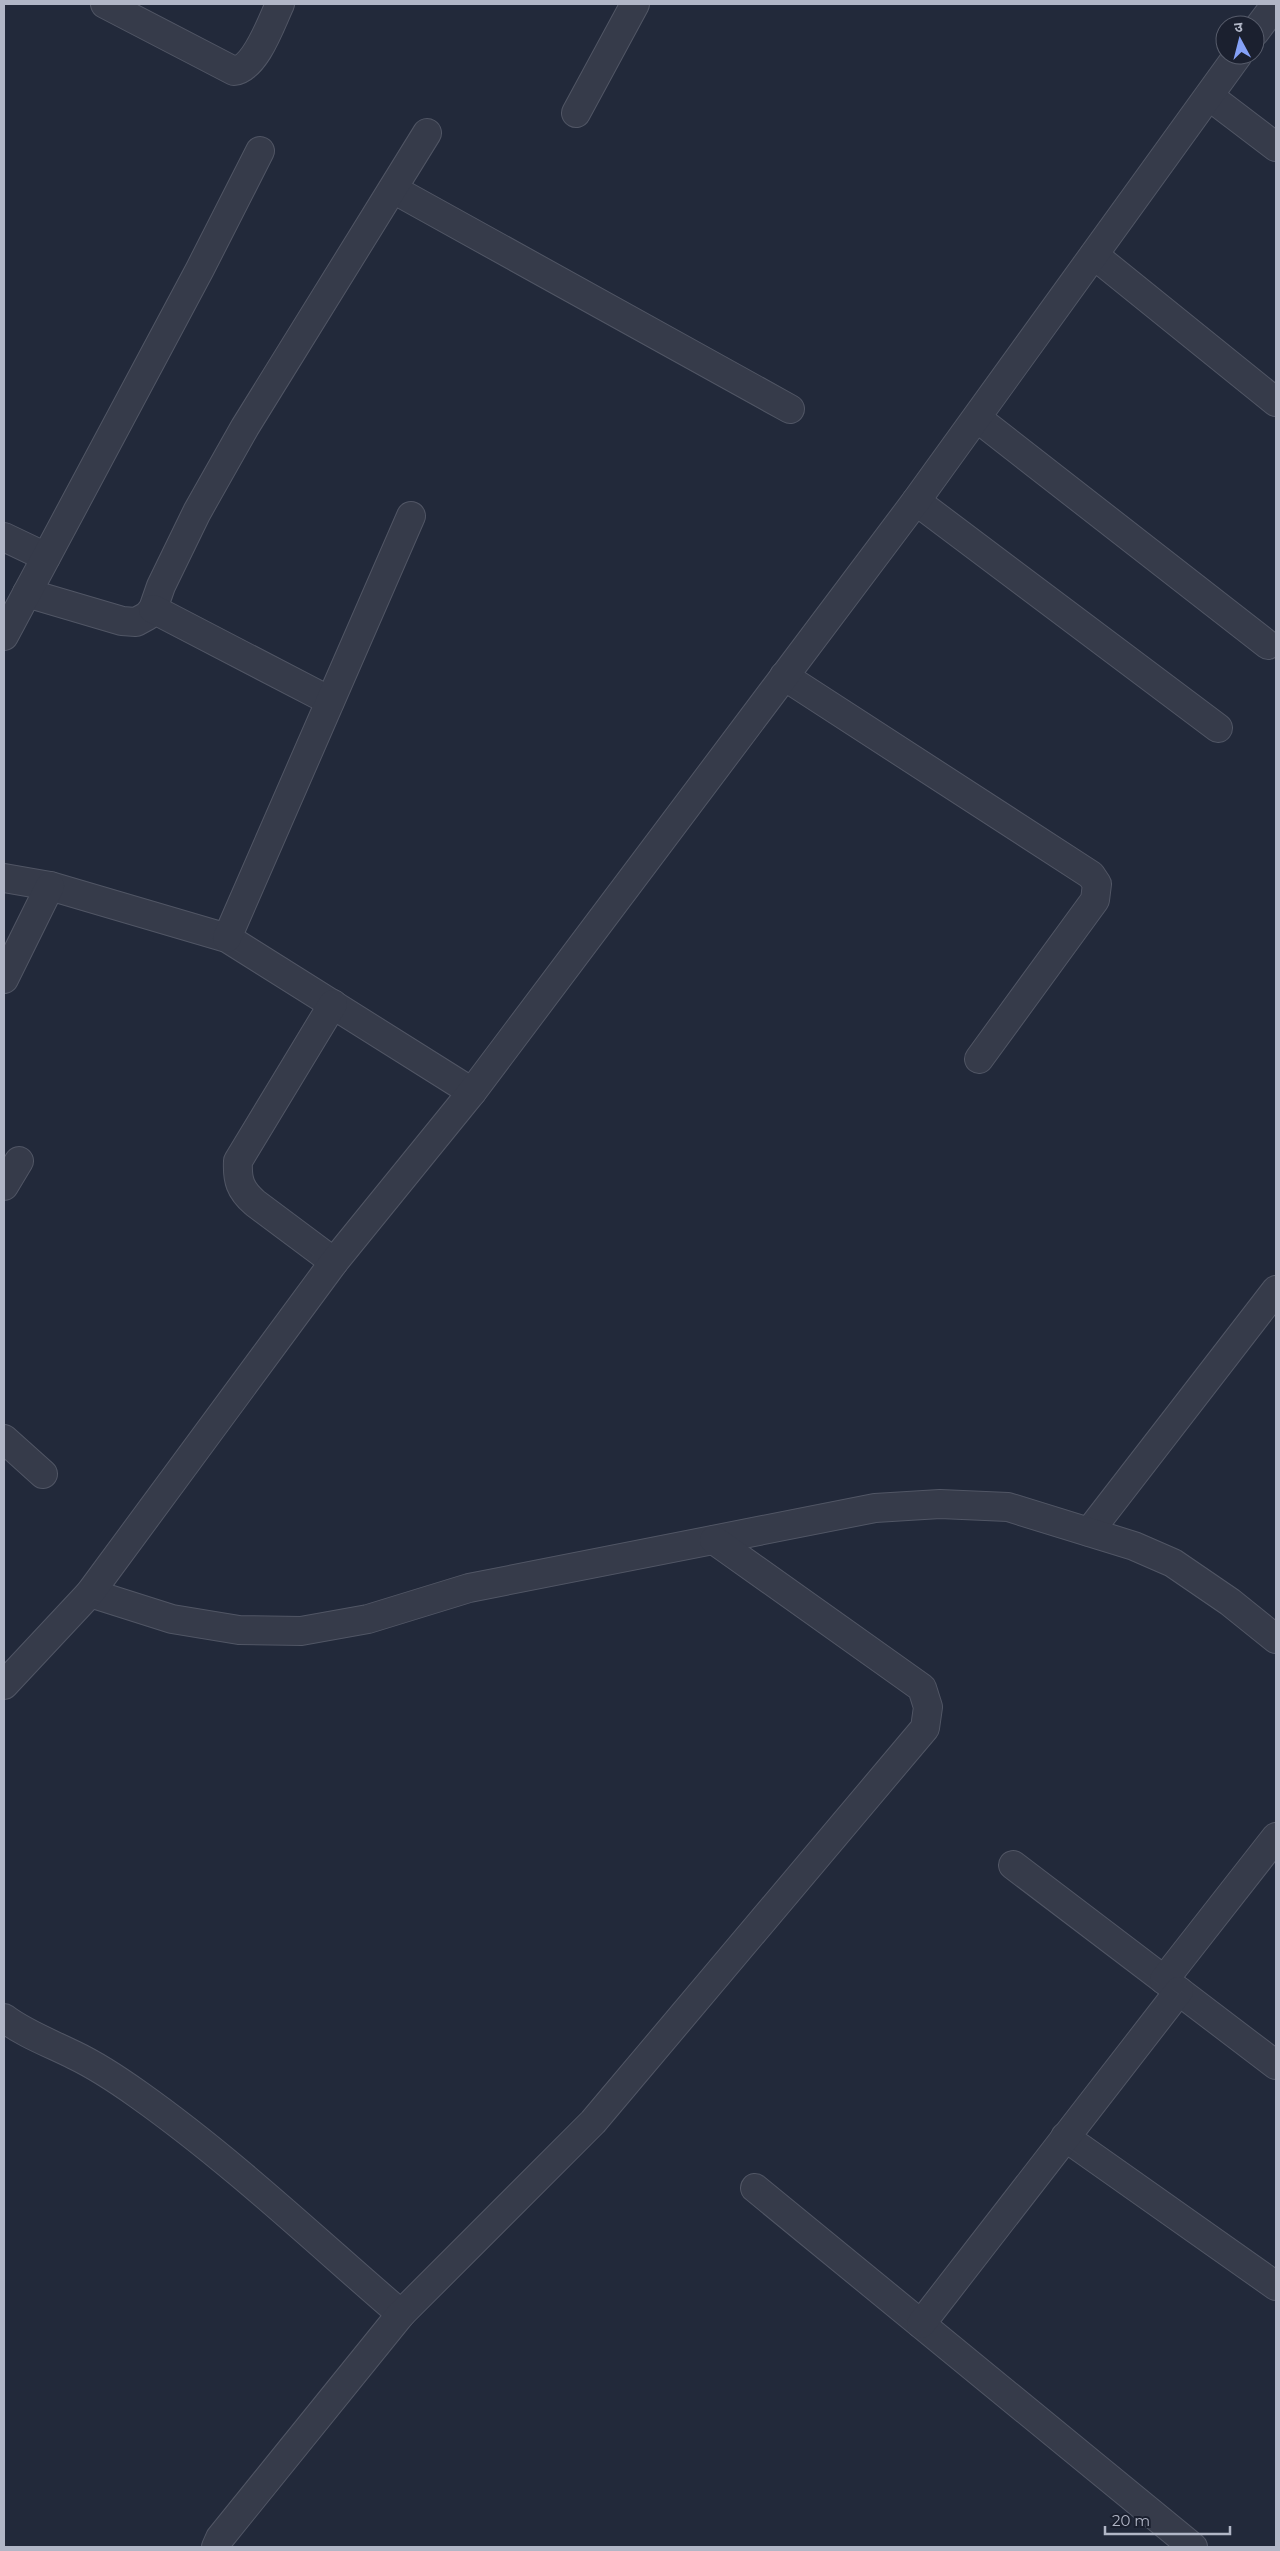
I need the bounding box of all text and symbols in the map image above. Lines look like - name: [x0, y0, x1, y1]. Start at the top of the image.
- north arrow: [1215, 15, 1265, 65]
- text: उ: [1233, 18, 1244, 37]
- scale bar: [1105, 2504, 1230, 2536]
- text: 20 m: [1112, 2511, 1150, 2530]

